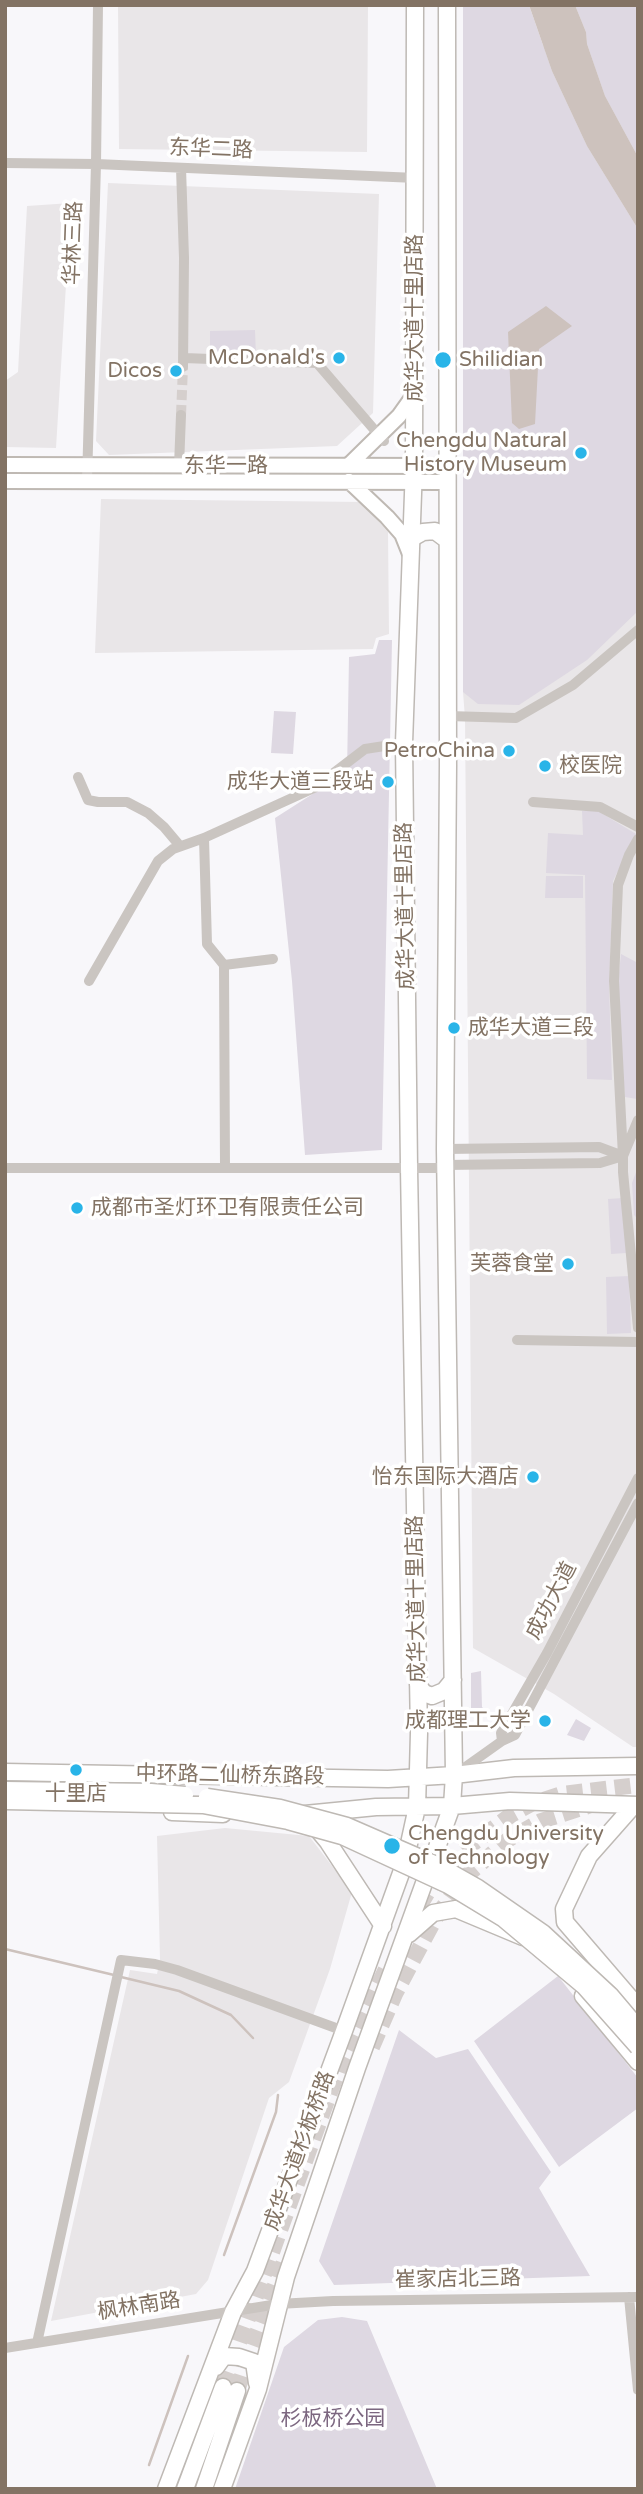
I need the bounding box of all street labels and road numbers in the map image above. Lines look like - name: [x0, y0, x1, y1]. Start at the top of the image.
- street label: 东华二路: [169, 136, 253, 164]
- street label: 华林三路: [60, 201, 88, 285]
- street label: 成华大道十里店路: [402, 234, 428, 402]
- street label: 东华一路: [184, 453, 268, 479]
- street label: 成华大道十里店路: [392, 822, 420, 990]
- street label: 成华大道十里店路: [403, 1515, 431, 1683]
- street label: 成功大道: [521, 1558, 583, 1644]
- street label: 中环路二仙桥东路段: [135, 1762, 325, 1790]
- street label: 成华大道杉板桥路: [259, 2068, 341, 2234]
- street label: 崔家店北三路: [395, 2266, 521, 2294]
- street label: 枫林南路: [96, 2288, 182, 2326]

